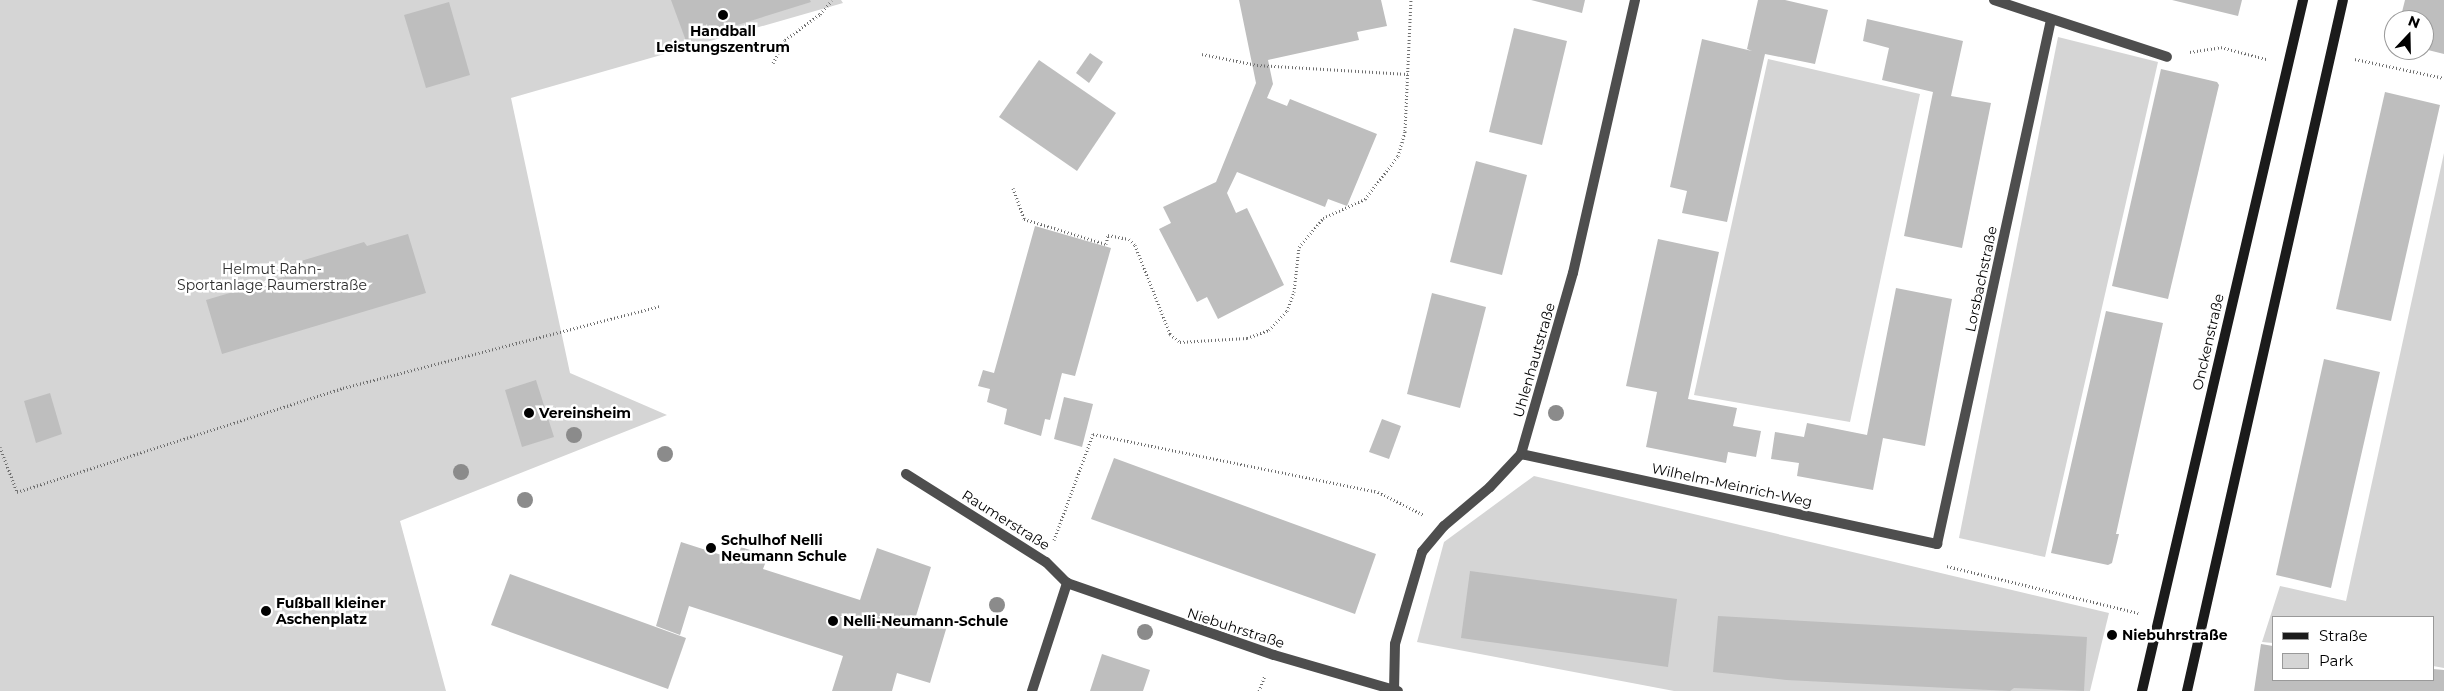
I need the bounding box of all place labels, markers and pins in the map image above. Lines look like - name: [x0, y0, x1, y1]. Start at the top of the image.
- marker: Handball Leistungszentrum: [717, 9, 729, 21]
- place label: Handball Leistungszentrum: [656, 23, 790, 56]
- place label: Vereinsheim: [539, 405, 631, 421]
- marker: Vereinsheim: [523, 407, 535, 419]
- place label: Schulhof Nelli Neumann Schule: [721, 532, 847, 564]
- marker: Schulhof Nelli Neumann Schule: [705, 542, 717, 554]
- place label: Fußball kleiner Aschenplatz: [276, 595, 386, 628]
- marker: Fußball kleiner Aschenplatz: [260, 605, 272, 617]
- place label: Nelli-Neumann-Schule: [843, 613, 1008, 629]
- marker: Nelli-Neumann-Schule: [827, 615, 839, 627]
- place label: Niebuhrstraße: [2122, 627, 2228, 643]
- marker: Niebuhrstraße: [2106, 629, 2118, 641]

